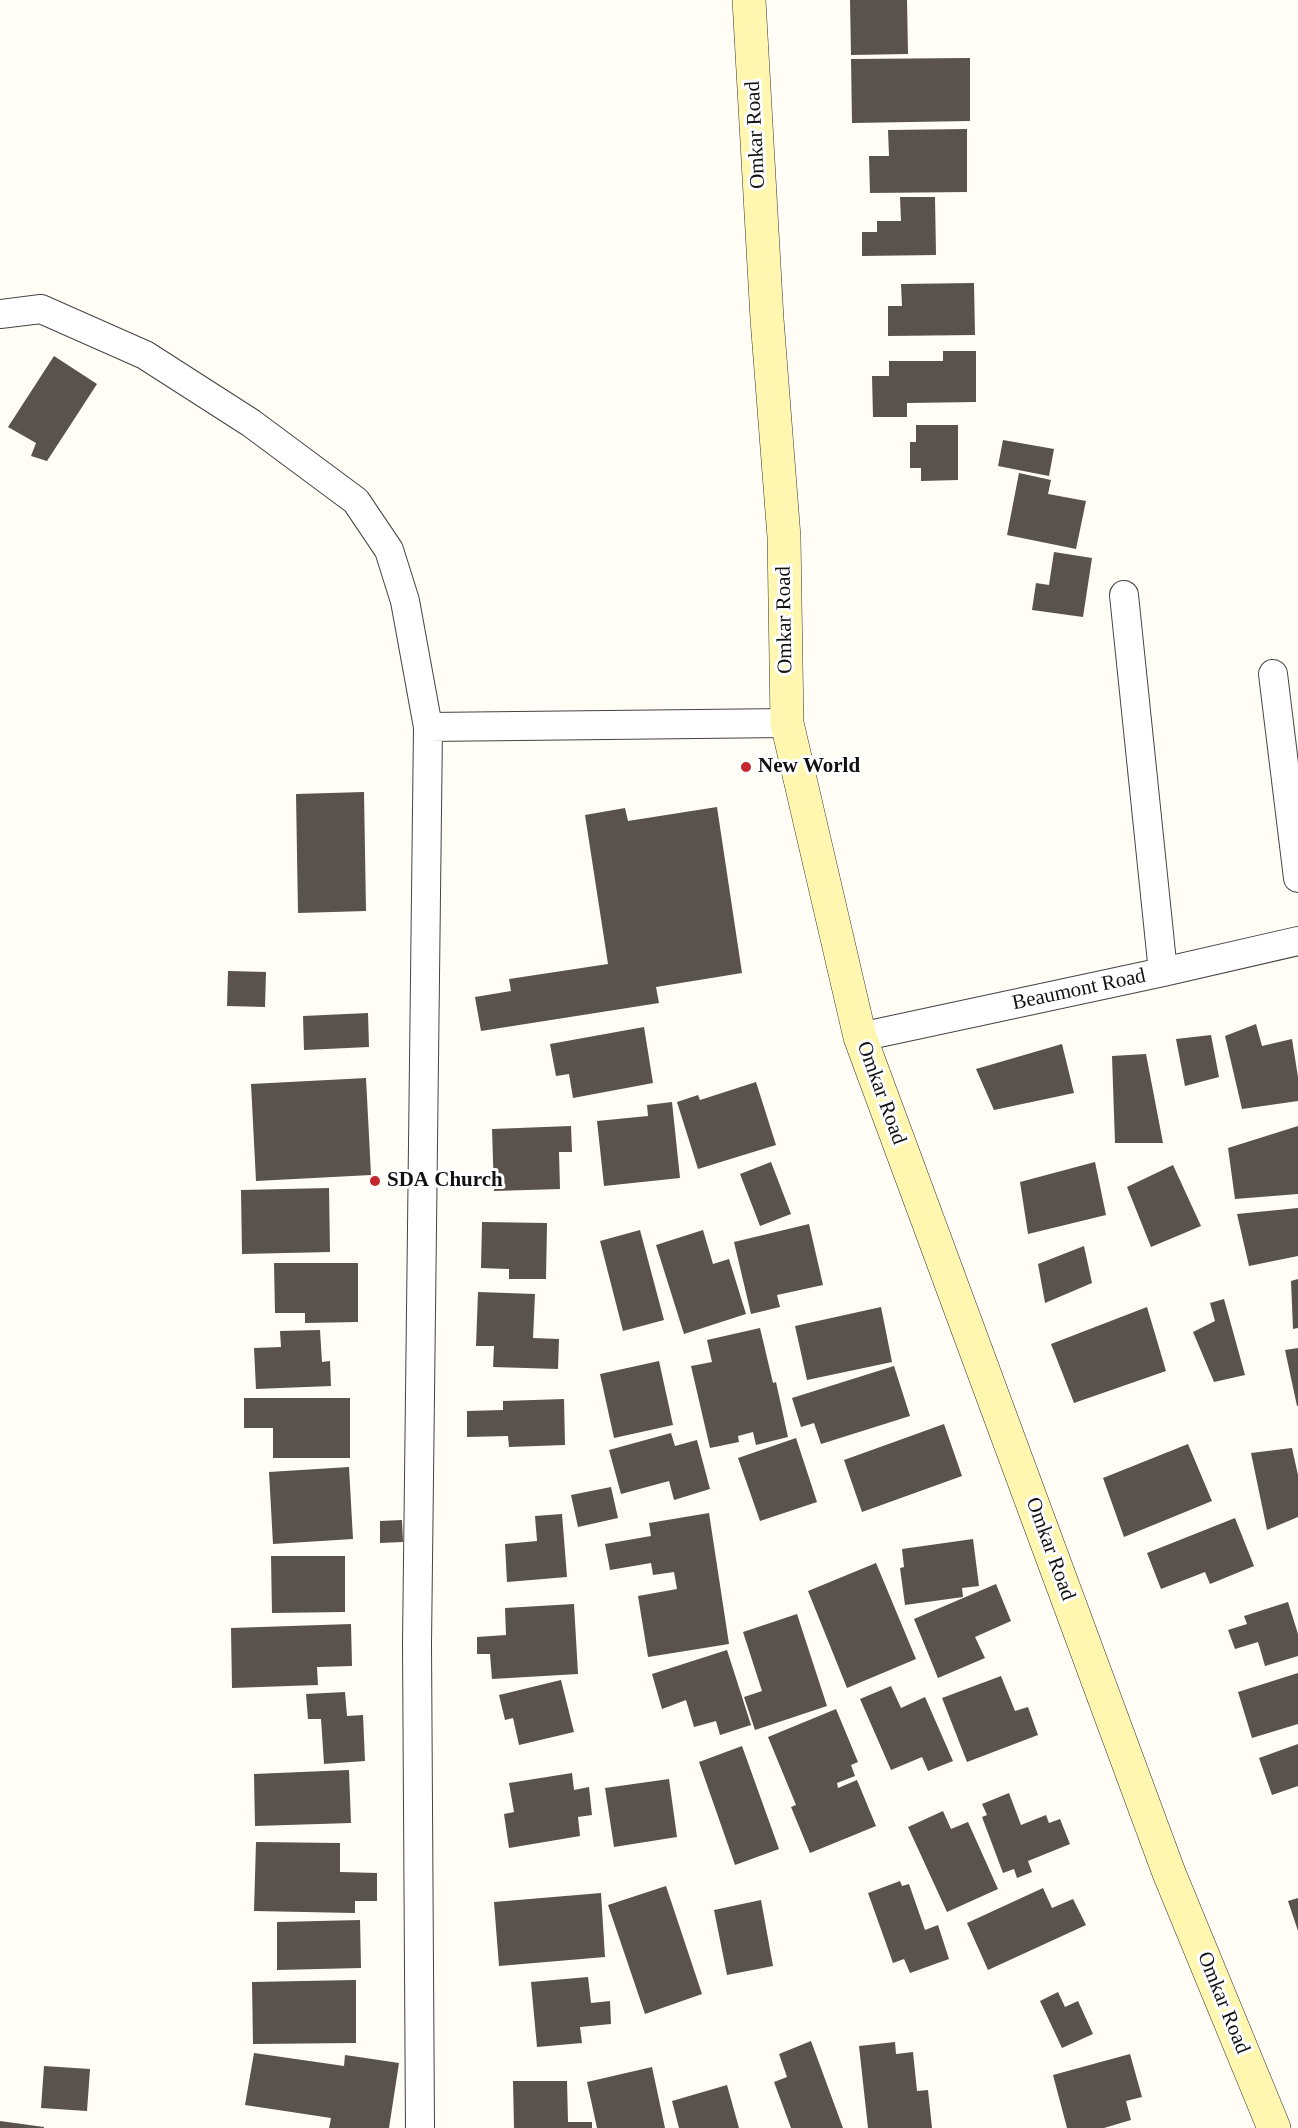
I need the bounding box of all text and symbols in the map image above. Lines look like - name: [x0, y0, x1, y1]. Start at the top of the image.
- street label: Omkar Road: [741, 80, 771, 190]
- street label: Omkar Road: [771, 566, 799, 674]
- place label: New World: [758, 754, 860, 780]
- marker: New World: [739, 760, 753, 774]
- street label: Beaumont Road: [1010, 964, 1148, 1016]
- street label: Omkar Road: [851, 1038, 911, 1148]
- place label: SDA Church: [387, 1168, 503, 1194]
- marker: SDA Church: [368, 1174, 382, 1188]
- street label: Omkar Road: [1020, 1494, 1080, 1604]
- street label: Omkar Road: [1191, 1948, 1255, 2058]

